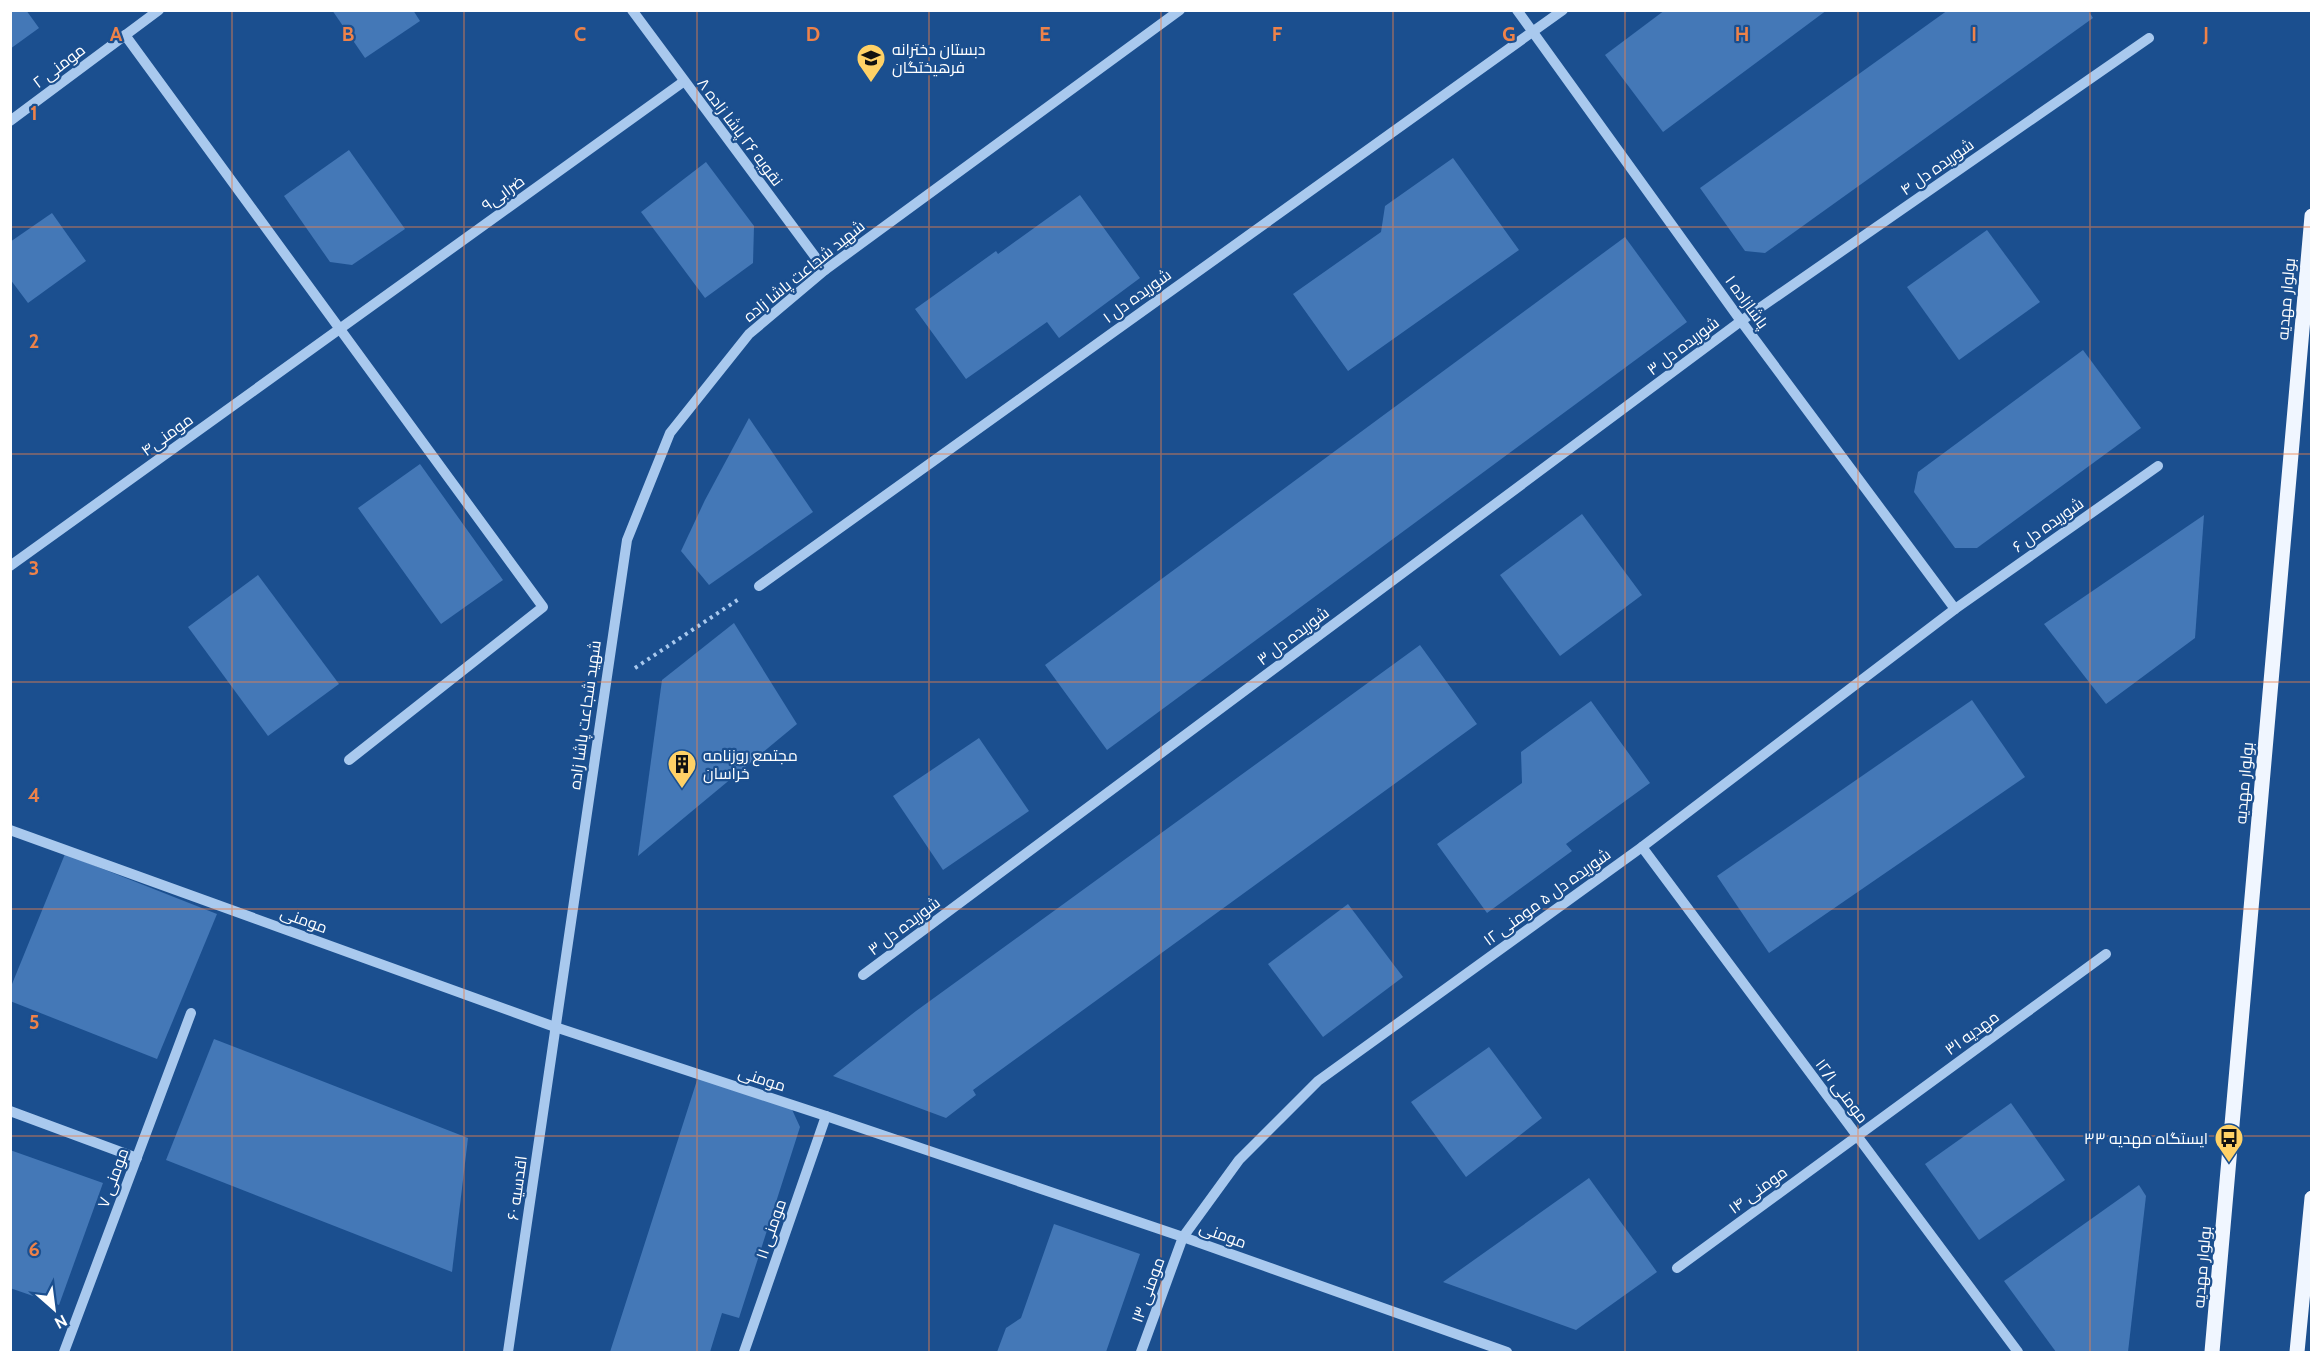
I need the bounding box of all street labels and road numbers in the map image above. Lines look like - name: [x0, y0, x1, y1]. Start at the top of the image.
- street label: مومنی ۲: [29, 40, 90, 93]
- street label: نقویه ۲۶ پاشا زاده ۸: [692, 74, 787, 191]
- street label: شوریده دل ۴: [1897, 135, 1978, 200]
- street label: ضرابی۹: [478, 171, 529, 216]
- street label: شهید شجاعت پاشا زاده: [740, 216, 870, 327]
- street label: بولوار مهدیه: [2273, 257, 2300, 341]
- street label: شوریده دل ۱: [1099, 265, 1175, 328]
- street label: پاشازاده ۱: [1720, 272, 1773, 334]
- street label: شوریده دل ۳: [1643, 313, 1723, 380]
- street label: مومنی۴: [137, 410, 197, 461]
- street label: شوریده دل ۶: [2009, 494, 2088, 557]
- street label: شوریده دل ۳: [1253, 603, 1333, 670]
- street label: شهید شجاعت پاشا زاده: [565, 639, 607, 791]
- street label: بولوار مهدیه: [2231, 741, 2258, 825]
- street label: شوریده دل ۵ مومنی ۱۲: [1480, 845, 1615, 950]
- street label: شوریده دل ۳: [864, 893, 944, 960]
- street label: مومنی: [278, 903, 330, 938]
- street label: مهدیه ۳۱: [1941, 1007, 2003, 1060]
- street label: مومنی ۱۲/۱: [1811, 1055, 1872, 1128]
- street label: مومنی: [736, 1062, 788, 1097]
- street label: مومنی ۷: [93, 1146, 134, 1211]
- street label: اقدسیه ۶۰: [503, 1154, 531, 1222]
- street label: مومنی ۱۴: [1725, 1162, 1792, 1218]
- street label: مومنی ۱۱: [752, 1197, 791, 1262]
- street label: مومنی: [1197, 1218, 1249, 1253]
- street label: بولوار مهدیه: [2189, 1225, 2216, 1309]
- street label: مومنی ۱۳: [1127, 1255, 1169, 1326]

